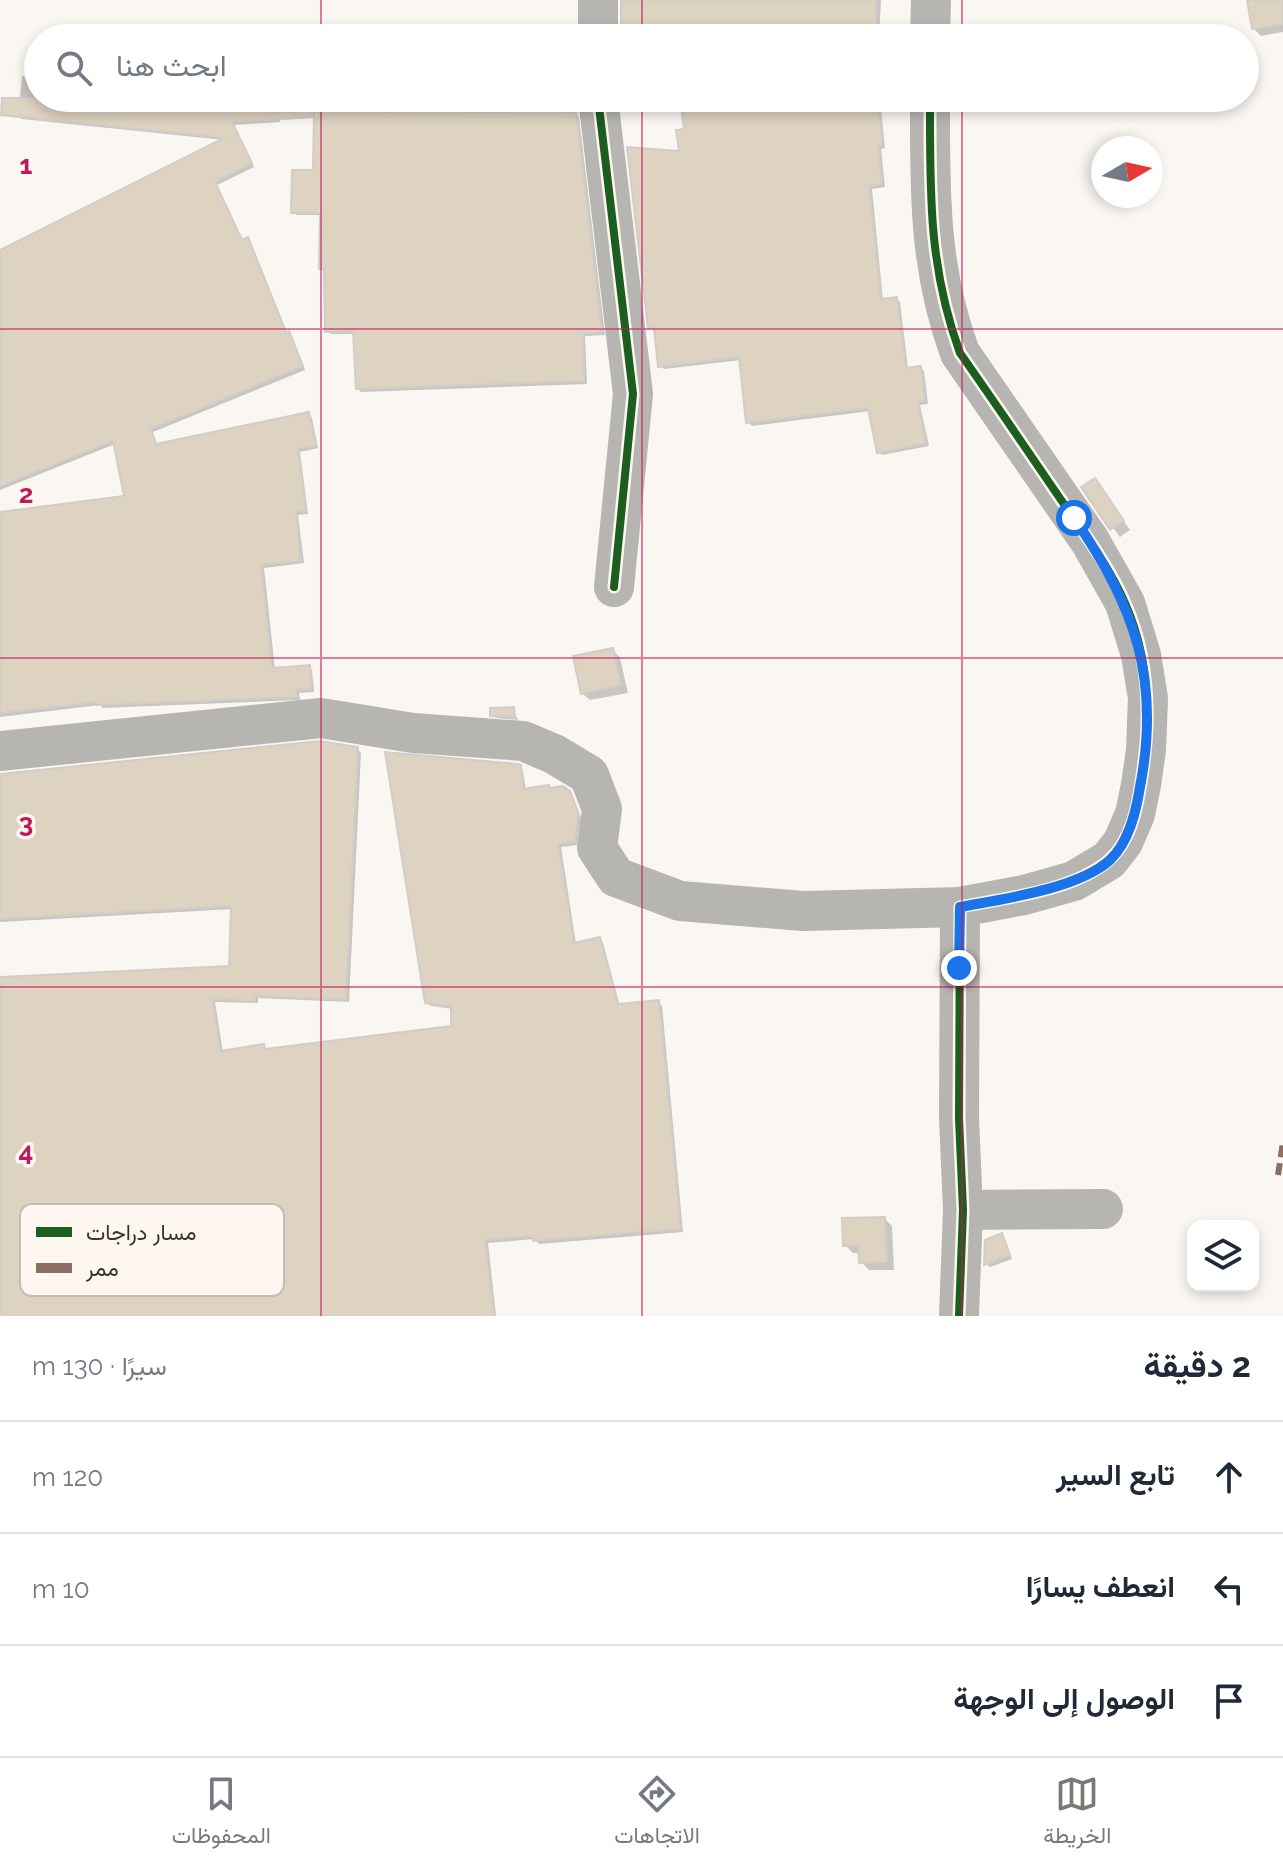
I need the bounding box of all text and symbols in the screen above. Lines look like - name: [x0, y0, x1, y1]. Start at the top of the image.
- search box: [24, 24, 1259, 112]
- icon: search: [52, 46, 96, 90]
- text: ابحث هنا: [116, 48, 227, 83]
- north arrow: [1091, 136, 1163, 208]
- text: 1: [20, 150, 33, 180]
- text: 2: [19, 479, 33, 509]
- route start: [1056, 500, 1092, 536]
- text: 3: [19, 808, 33, 838]
- route end: [941, 950, 977, 986]
- text: 4: [19, 1137, 33, 1167]
- legend: [20, 1204, 284, 1296]
- text: مسار دراجات: [86, 1219, 197, 1246]
- map controls: [1187, 1220, 1259, 1292]
- button: layers: [1187, 1220, 1259, 1292]
- text: ممر: [85, 1255, 119, 1282]
- text: 2 دقيقة: [1143, 1345, 1251, 1385]
- text: سيرًا · 130 m: [32, 1351, 167, 1381]
- icon: ahead: [1207, 1455, 1251, 1499]
- text: تابع السير: [1056, 1457, 1175, 1492]
- text: 120 m: [32, 1462, 103, 1492]
- icon: left: [1207, 1567, 1251, 1611]
- text: انعطف يسارًا: [1026, 1569, 1175, 1604]
- text: 10 m: [32, 1574, 90, 1604]
- icon: arrive: [1207, 1679, 1251, 1723]
- text: الوصول إلى الوجهة: [953, 1681, 1175, 1716]
- tab: المحفوظات: [172, 1772, 271, 1855]
- tab: الاتجاهات: [614, 1772, 700, 1855]
- tab: الخريطة: [1043, 1772, 1111, 1855]

